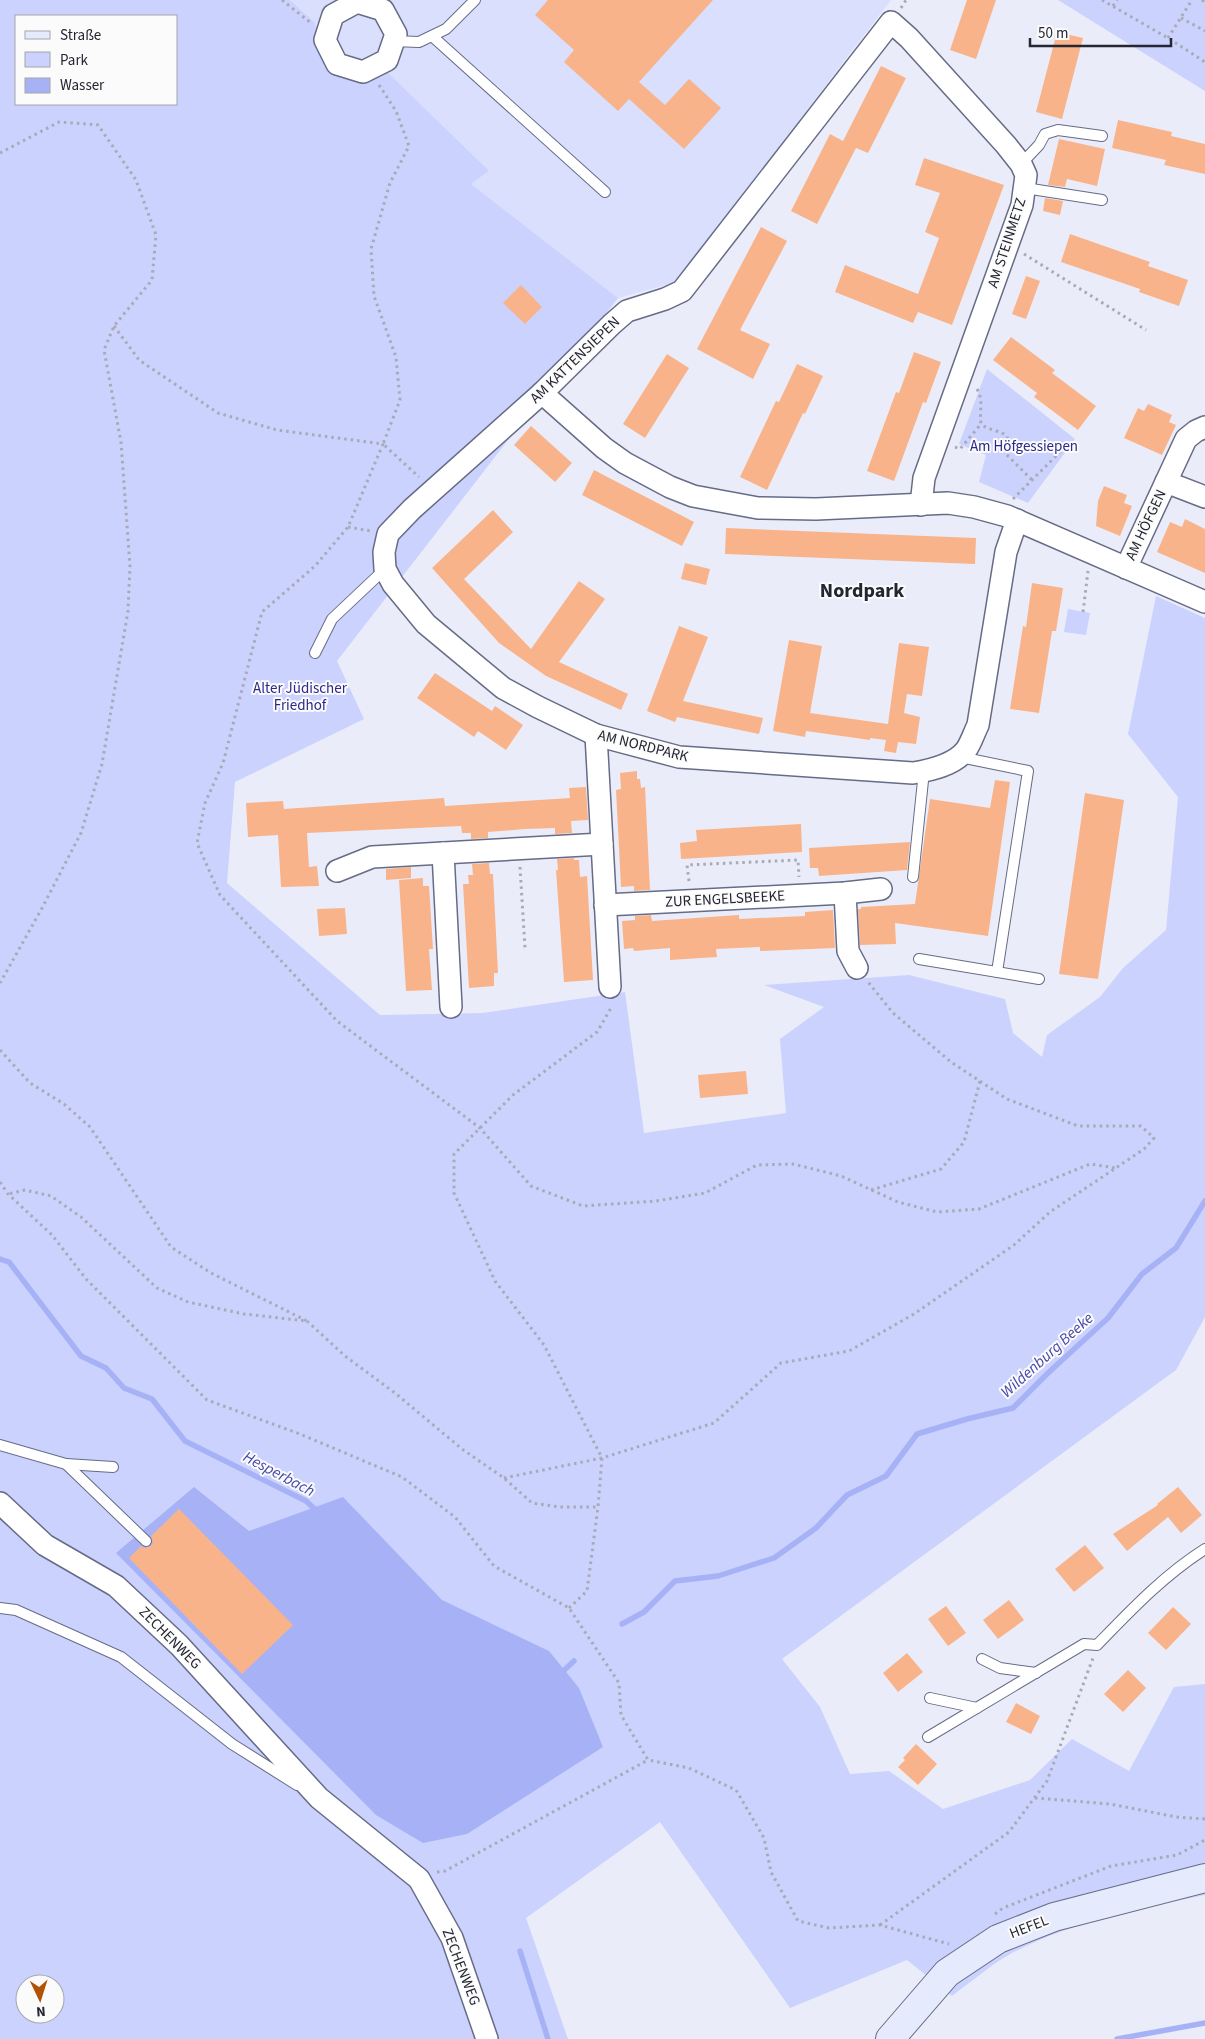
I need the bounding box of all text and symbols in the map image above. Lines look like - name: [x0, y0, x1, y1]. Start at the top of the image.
- legend: [15, 15, 178, 105]
- scale bar: [1030, 15, 1171, 47]
- text: 50 m: [1038, 23, 1068, 44]
- text: Straße: [60, 25, 101, 46]
- text: Park: [60, 50, 89, 71]
- text: Wasser: [60, 75, 105, 96]
- street label: AM STEINMETZ: [983, 195, 1031, 291]
- street label: AM KATTENSIEPEN: [525, 312, 625, 408]
- park label: Am Höfgessiepen: [970, 436, 1078, 457]
- street label: AM HÖFGEN: [1120, 486, 1172, 564]
- district label: Nordpark: [820, 577, 904, 605]
- park label: Alter Jüdischer Friedhof: [253, 678, 348, 716]
- street label: AM NORDPARK: [596, 725, 691, 767]
- street label: ZUR ENGELSBEEKE: [664, 885, 786, 913]
- water label: Wildenburg Beeke: [996, 1307, 1098, 1403]
- water label: Hesperbach: [239, 1446, 319, 1502]
- street label: ZECHENWEG: [134, 1602, 206, 1674]
- street label: HEFEL: [1006, 1910, 1052, 1944]
- street label: ZECHENWEG: [437, 1925, 485, 2009]
- north arrow: [15, 1974, 65, 2024]
- text: N: [35, 2001, 46, 2021]

